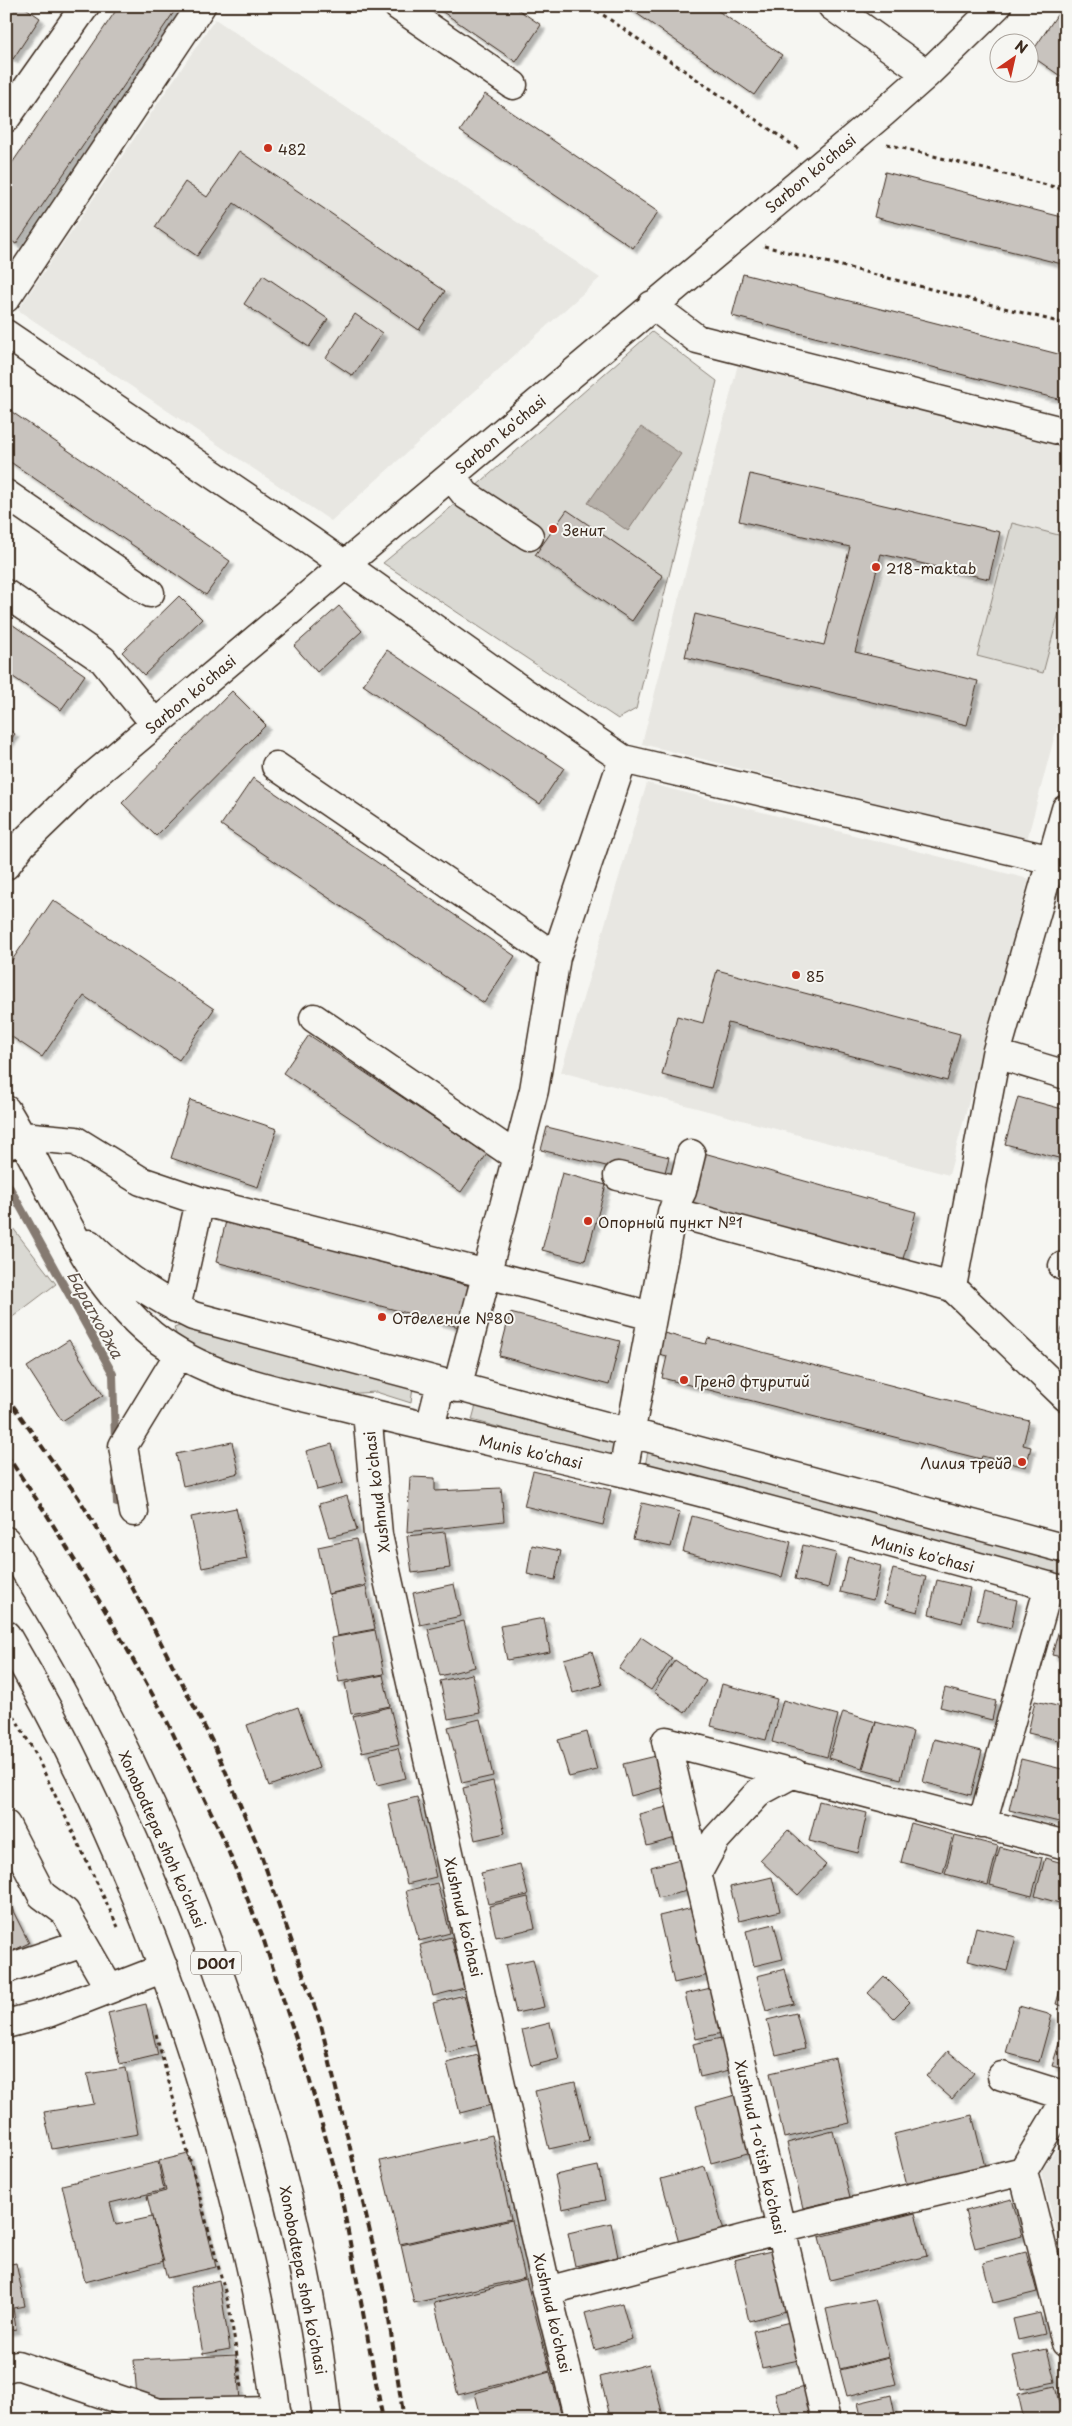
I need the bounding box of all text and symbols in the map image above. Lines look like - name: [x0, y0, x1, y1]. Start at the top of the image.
- north arrow: [990, 32, 1040, 82]
- text: N: [1011, 35, 1032, 59]
- street label: Sarbon ko'chasi: [759, 128, 861, 218]
- place label: 482: [278, 137, 306, 160]
- marker: 482: [262, 142, 274, 154]
- street label: Sarbon ko'chasi: [449, 389, 551, 479]
- place label: Зенит: [563, 518, 605, 541]
- marker: Зенит: [547, 523, 559, 535]
- place label: 218-maktab: [886, 556, 976, 579]
- marker: 218-maktab: [870, 561, 882, 573]
- street label: Sarbon ko'chasi: [139, 649, 241, 739]
- place label: 85: [806, 964, 824, 987]
- marker: 85: [790, 969, 802, 981]
- place label: Опорный пункт №1: [598, 1210, 743, 1233]
- marker: Опорный пункт №1: [582, 1215, 594, 1227]
- water label: Баратходжа: [62, 1266, 131, 1363]
- place label: Отделение №80: [392, 1306, 514, 1329]
- marker: Отделение №80: [376, 1311, 388, 1323]
- place label: Гренд фтуритий: [694, 1369, 810, 1392]
- marker: Гренд фтуритий: [678, 1374, 690, 1386]
- street label: Munis ko'chasi: [477, 1428, 585, 1474]
- street label: Xushnud ko'chasi: [357, 1430, 395, 1554]
- place label: Лилия трейд: [920, 1451, 1012, 1474]
- marker: Лилия трейд: [1016, 1456, 1028, 1468]
- street label: Munis ko'chasi: [869, 1528, 977, 1578]
- street label: Xonobodtepa shoh ko'chasi: [113, 1747, 213, 1931]
- street label: Xushnud ko'chasi: [439, 1855, 489, 1979]
- road number: D001: [191, 1952, 241, 1975]
- street label: Xushnud 1-o'tish ko'chasi: [730, 2057, 792, 2237]
- street label: Xonobodtepa shoh ko'chasi: [274, 2184, 334, 2376]
- street label: Xushnud ko'chasi: [528, 2251, 578, 2375]

